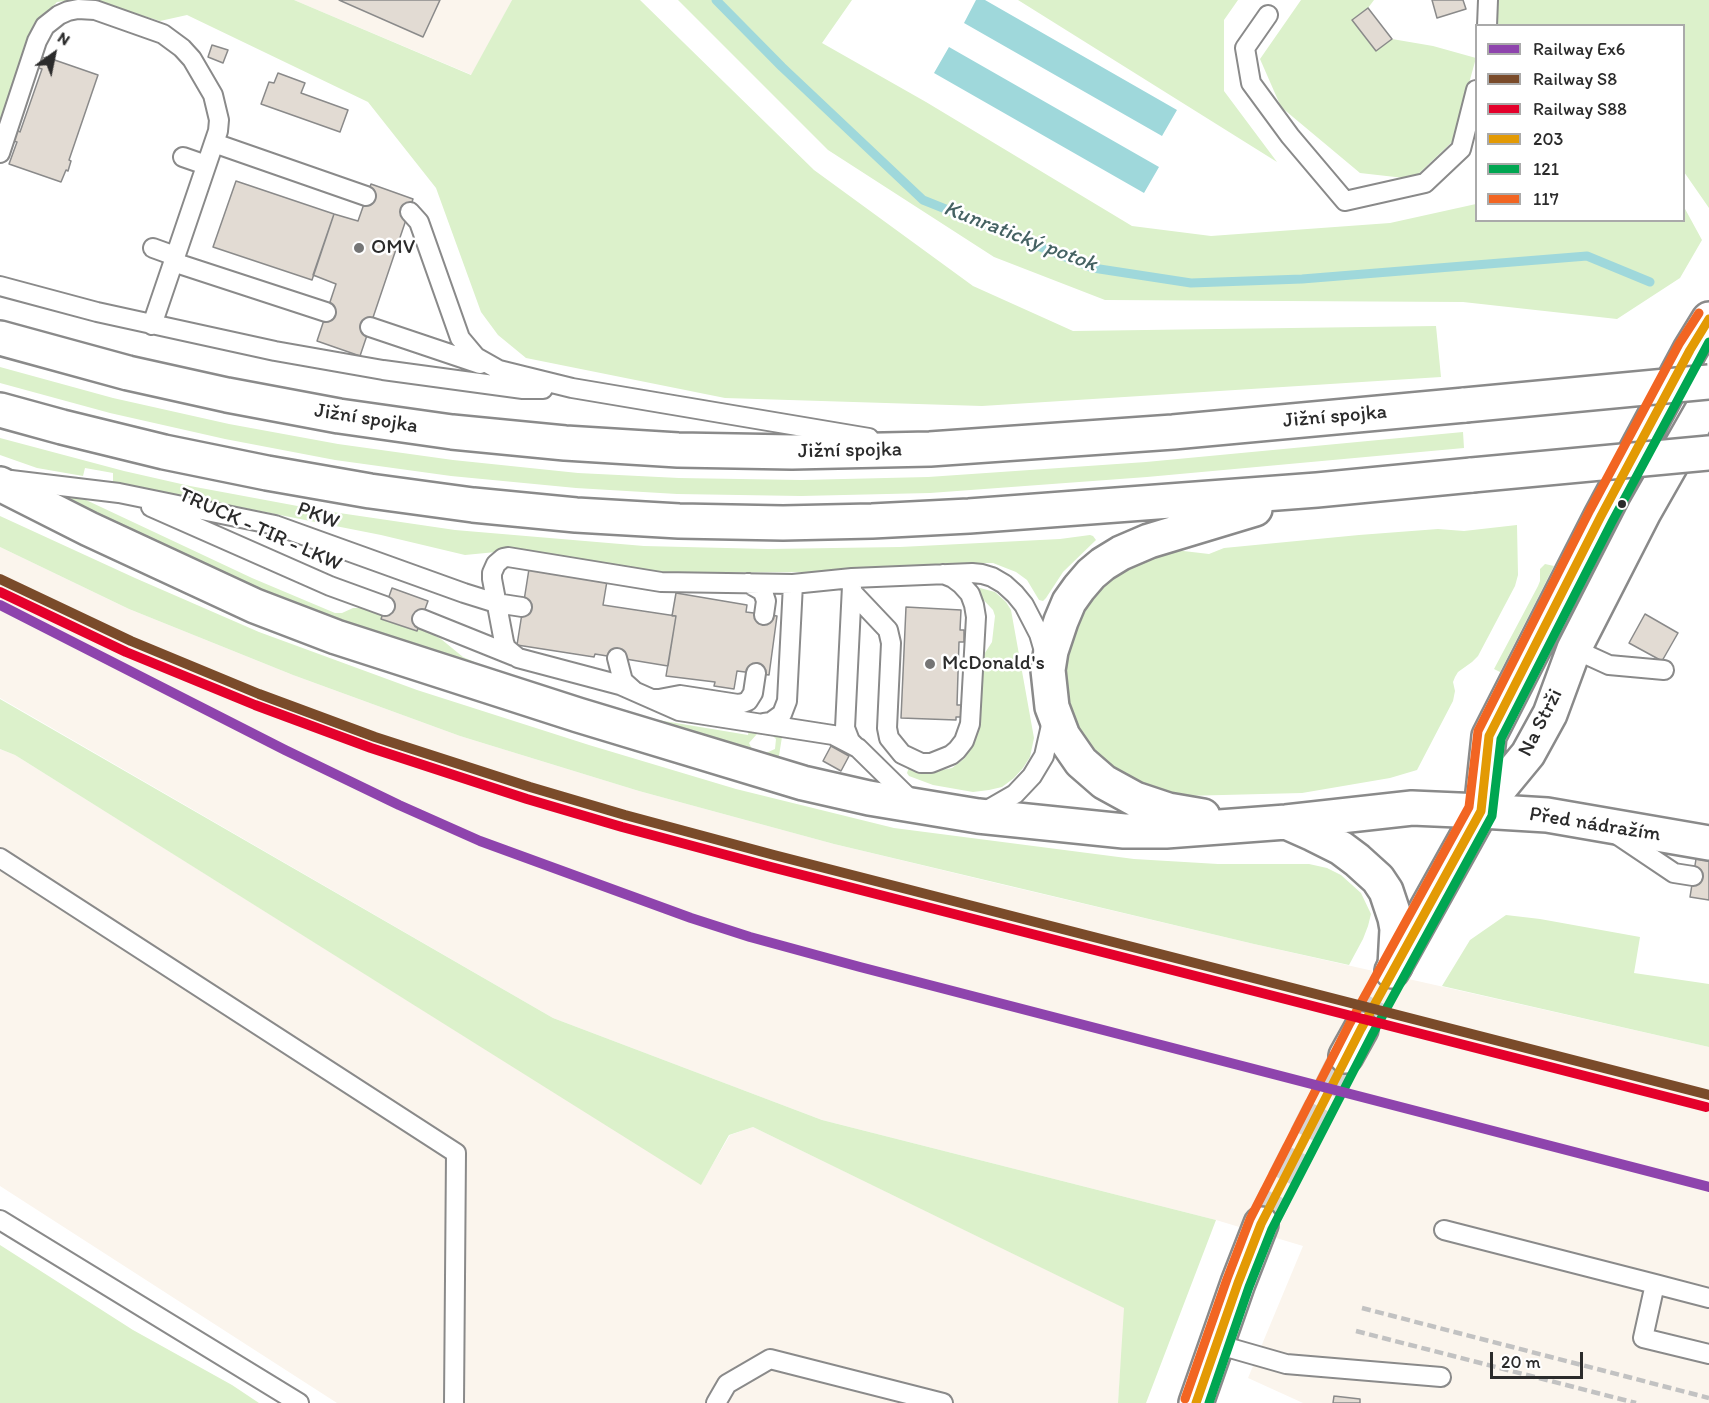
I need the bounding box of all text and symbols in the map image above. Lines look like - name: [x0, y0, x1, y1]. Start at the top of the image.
- north arrow: [24, 24, 84, 84]
- legend: [1475, 24, 1685, 222]
- text: N: [54, 28, 74, 49]
- text: Railway Ex6: [1533, 38, 1625, 60]
- text: Railway S8: [1533, 68, 1617, 90]
- text: Railway S88: [1533, 98, 1627, 120]
- text: 203: [1533, 128, 1563, 150]
- text: 121: [1533, 158, 1559, 180]
- text: 117: [1533, 188, 1559, 210]
- water label: Kunratický potok: [940, 196, 1100, 278]
- place label: OMV: [371, 235, 415, 261]
- marker: OMV: [352, 241, 366, 255]
- street label: Jižní spojka: [313, 398, 419, 440]
- street label: Jižní spojka: [1282, 400, 1388, 434]
- street label: Jižní spojka: [798, 437, 902, 465]
- street label: TRUCK - TIR - LKW: [175, 483, 345, 577]
- street label: PKW: [293, 497, 343, 535]
- unlabelled marker: [1616, 498, 1628, 510]
- place label: McDonald's: [942, 651, 1045, 677]
- marker: McDonald's: [923, 657, 937, 671]
- street label: Na Strži: [1513, 685, 1569, 761]
- street label: Před nádražím: [1527, 802, 1663, 848]
- scale bar: [1493, 1340, 1586, 1378]
- text: 20 m: [1501, 1351, 1541, 1373]

